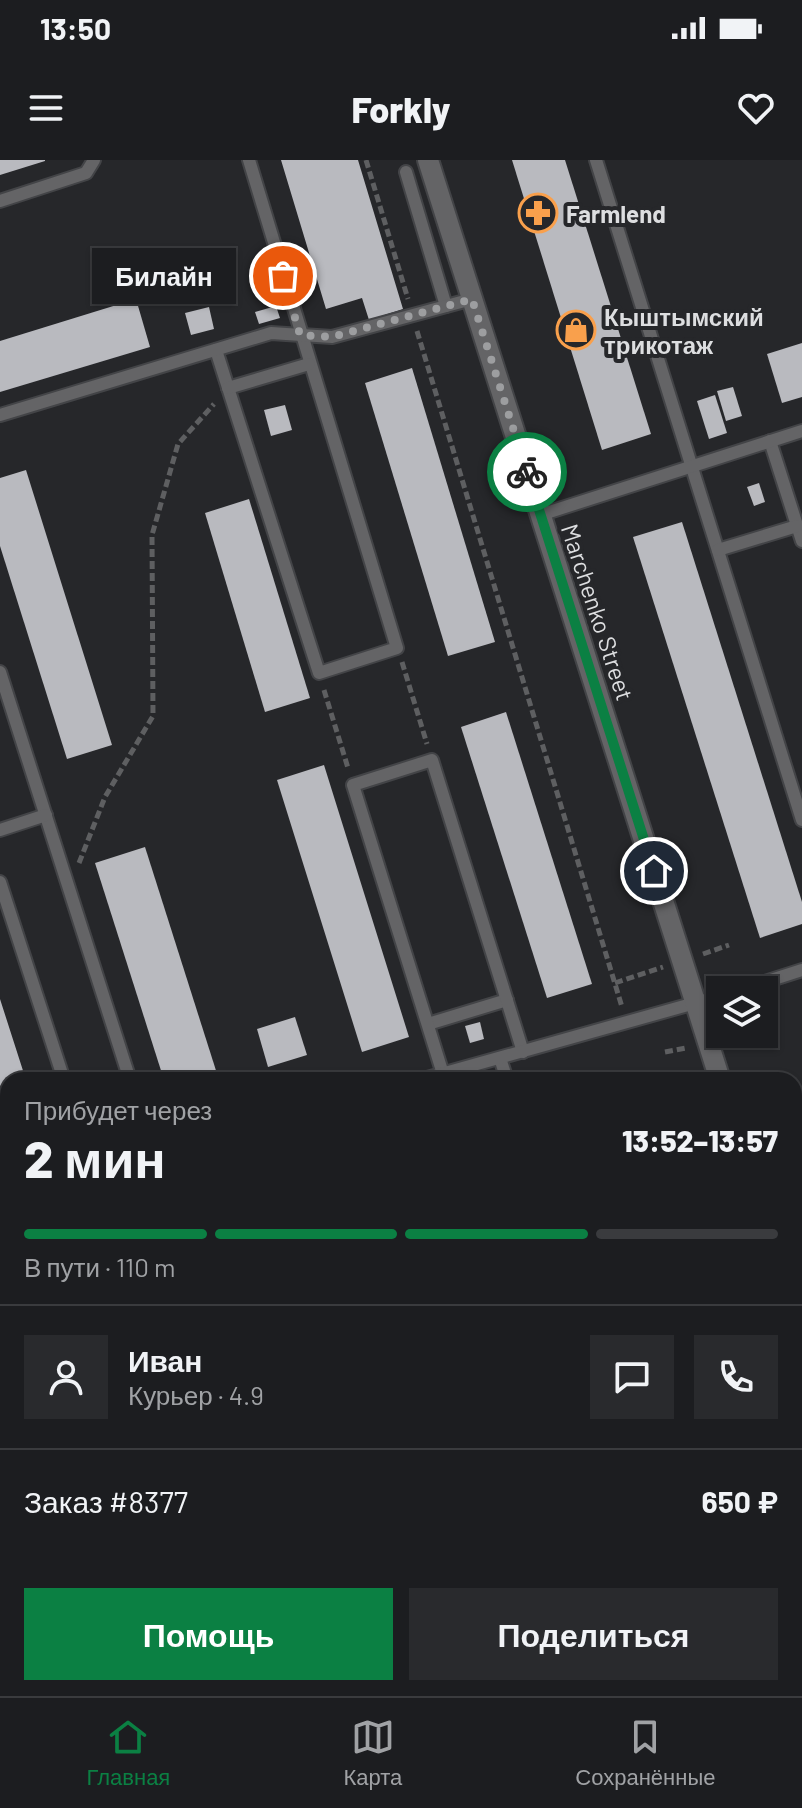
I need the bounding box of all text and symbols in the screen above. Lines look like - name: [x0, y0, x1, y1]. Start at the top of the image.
- text: 13:50: [40, 10, 111, 46]
- icon: menu: [24, 86, 68, 130]
- icon: heart: [734, 86, 778, 130]
- text: Forkly: [351, 87, 451, 130]
- pharmacy icon: Farmlend: [517, 192, 559, 234]
- place label: Farmlend: [566, 199, 666, 228]
- pin: [249, 242, 317, 310]
- callout: Билайн: [91, 248, 235, 304]
- icon: bag: [261, 254, 305, 298]
- text: Билайн: [115, 260, 213, 291]
- place label: Кыштымский трикотаж: [604, 302, 764, 359]
- shop icon: Кыштымский трикотаж: [555, 309, 597, 351]
- courier: [487, 432, 567, 512]
- icon: bike: [505, 450, 549, 494]
- street label: Marchenko Street: [556, 520, 640, 704]
- pin: [620, 837, 688, 905]
- icon: home: [632, 849, 676, 893]
- map controls: [706, 976, 778, 1048]
- button: layers: [706, 976, 778, 1048]
- text: Прибудет через: [24, 1094, 212, 1125]
- text: 13:52–13:57: [622, 1122, 778, 1158]
- text: 2 мин: [24, 1126, 166, 1188]
- text: В пути · 110 m: [24, 1251, 176, 1282]
- button: person: [24, 1335, 108, 1419]
- button: chat: [590, 1335, 674, 1419]
- button: phone: [694, 1335, 778, 1419]
- text: Иван: [128, 1342, 202, 1378]
- text: Курьер · 4.9: [128, 1379, 264, 1410]
- text: Заказ #8377: [24, 1483, 188, 1519]
- text: 650 ₽: [702, 1483, 778, 1519]
- button: Помощь: [24, 1588, 393, 1680]
- button: Поделиться: [409, 1588, 778, 1680]
- tab: Главная: [87, 1715, 170, 1791]
- tab: Карта: [343, 1715, 402, 1791]
- tab: Сохранённые: [575, 1715, 715, 1791]

